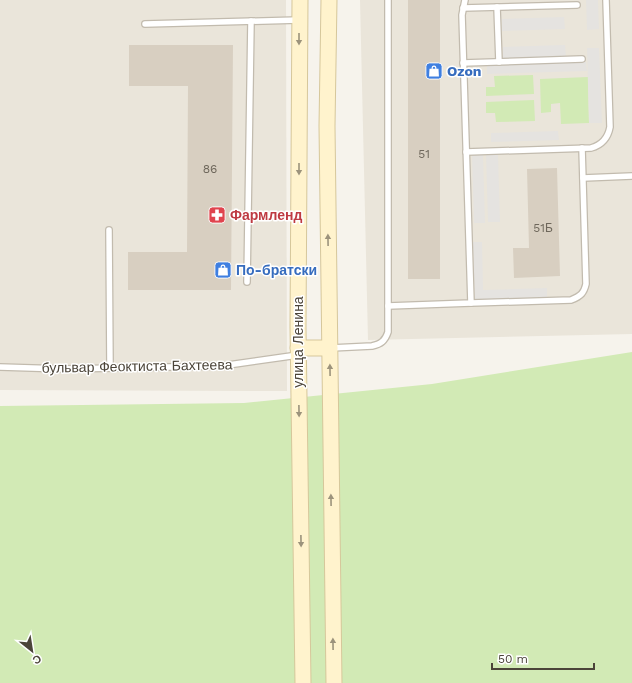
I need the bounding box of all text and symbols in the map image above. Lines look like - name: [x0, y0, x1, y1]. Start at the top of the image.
- one-way arrow: [296, 33, 302, 46]
- shop icon: Ozon: [424, 61, 444, 81]
- place label: Ozon: [447, 63, 482, 79]
- house number: 51: [418, 147, 430, 161]
- house number: 86: [203, 162, 217, 176]
- one-way arrow: [296, 163, 302, 176]
- pharmacy icon: Фармленд: [207, 205, 227, 225]
- place label: Фармленд: [230, 207, 302, 223]
- house number: 51Б: [533, 221, 553, 235]
- one-way arrow: [325, 234, 332, 246]
- shop icon: По-братски: [213, 260, 233, 280]
- place label: По-братски: [236, 262, 317, 278]
- street label: улица Ленина: [290, 296, 306, 388]
- street label: бульвар Феоктиста Бахтеева: [41, 356, 233, 376]
- one-way arrow: [327, 363, 333, 376]
- one-way arrow: [296, 405, 302, 418]
- one-way arrow: [328, 494, 335, 506]
- one-way arrow: [298, 535, 304, 548]
- north arrow: [12, 631, 52, 671]
- one-way arrow: [330, 637, 336, 650]
- scale bar: [492, 645, 594, 671]
- text: С: [30, 652, 43, 667]
- text: 50 m: [498, 652, 528, 666]

